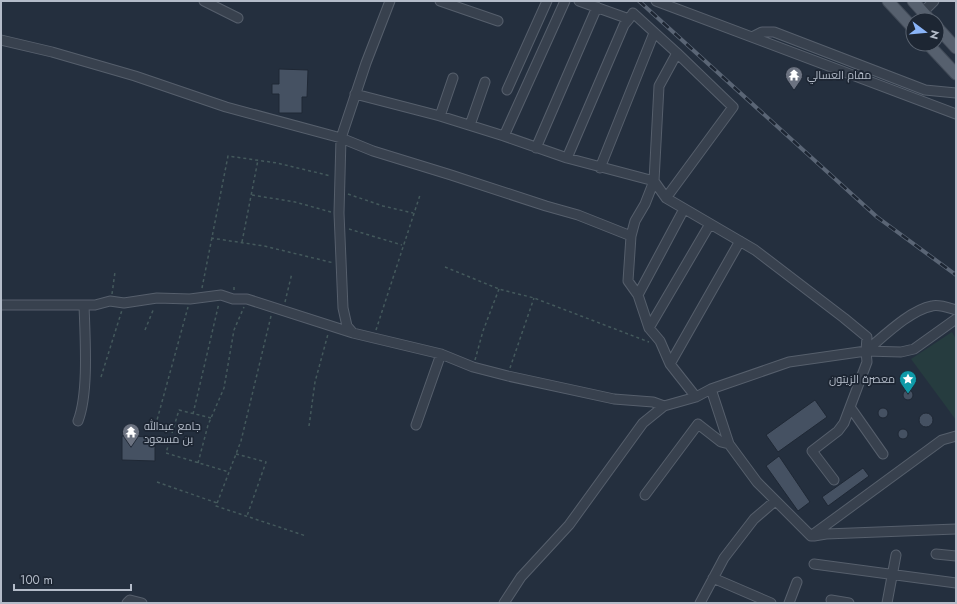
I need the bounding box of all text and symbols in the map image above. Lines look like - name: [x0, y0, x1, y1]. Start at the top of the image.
- north arrow: [905, 12, 945, 52]
- text: N: [926, 28, 944, 41]
- temple icon: مقام العسالي: [784, 65, 804, 90]
- place label: مقام العسالي: [807, 67, 871, 84]
- place icon: معصرة الزيتون: [898, 369, 918, 394]
- place label: معصرة الزيتون: [829, 371, 895, 387]
- place label: جامع عبدالله بن مسعود: [144, 418, 201, 447]
- temple icon: جامع عبدالله بن مسعود: [121, 422, 141, 447]
- scale bar: [14, 566, 131, 592]
- text: 100 m: [20, 571, 53, 589]

